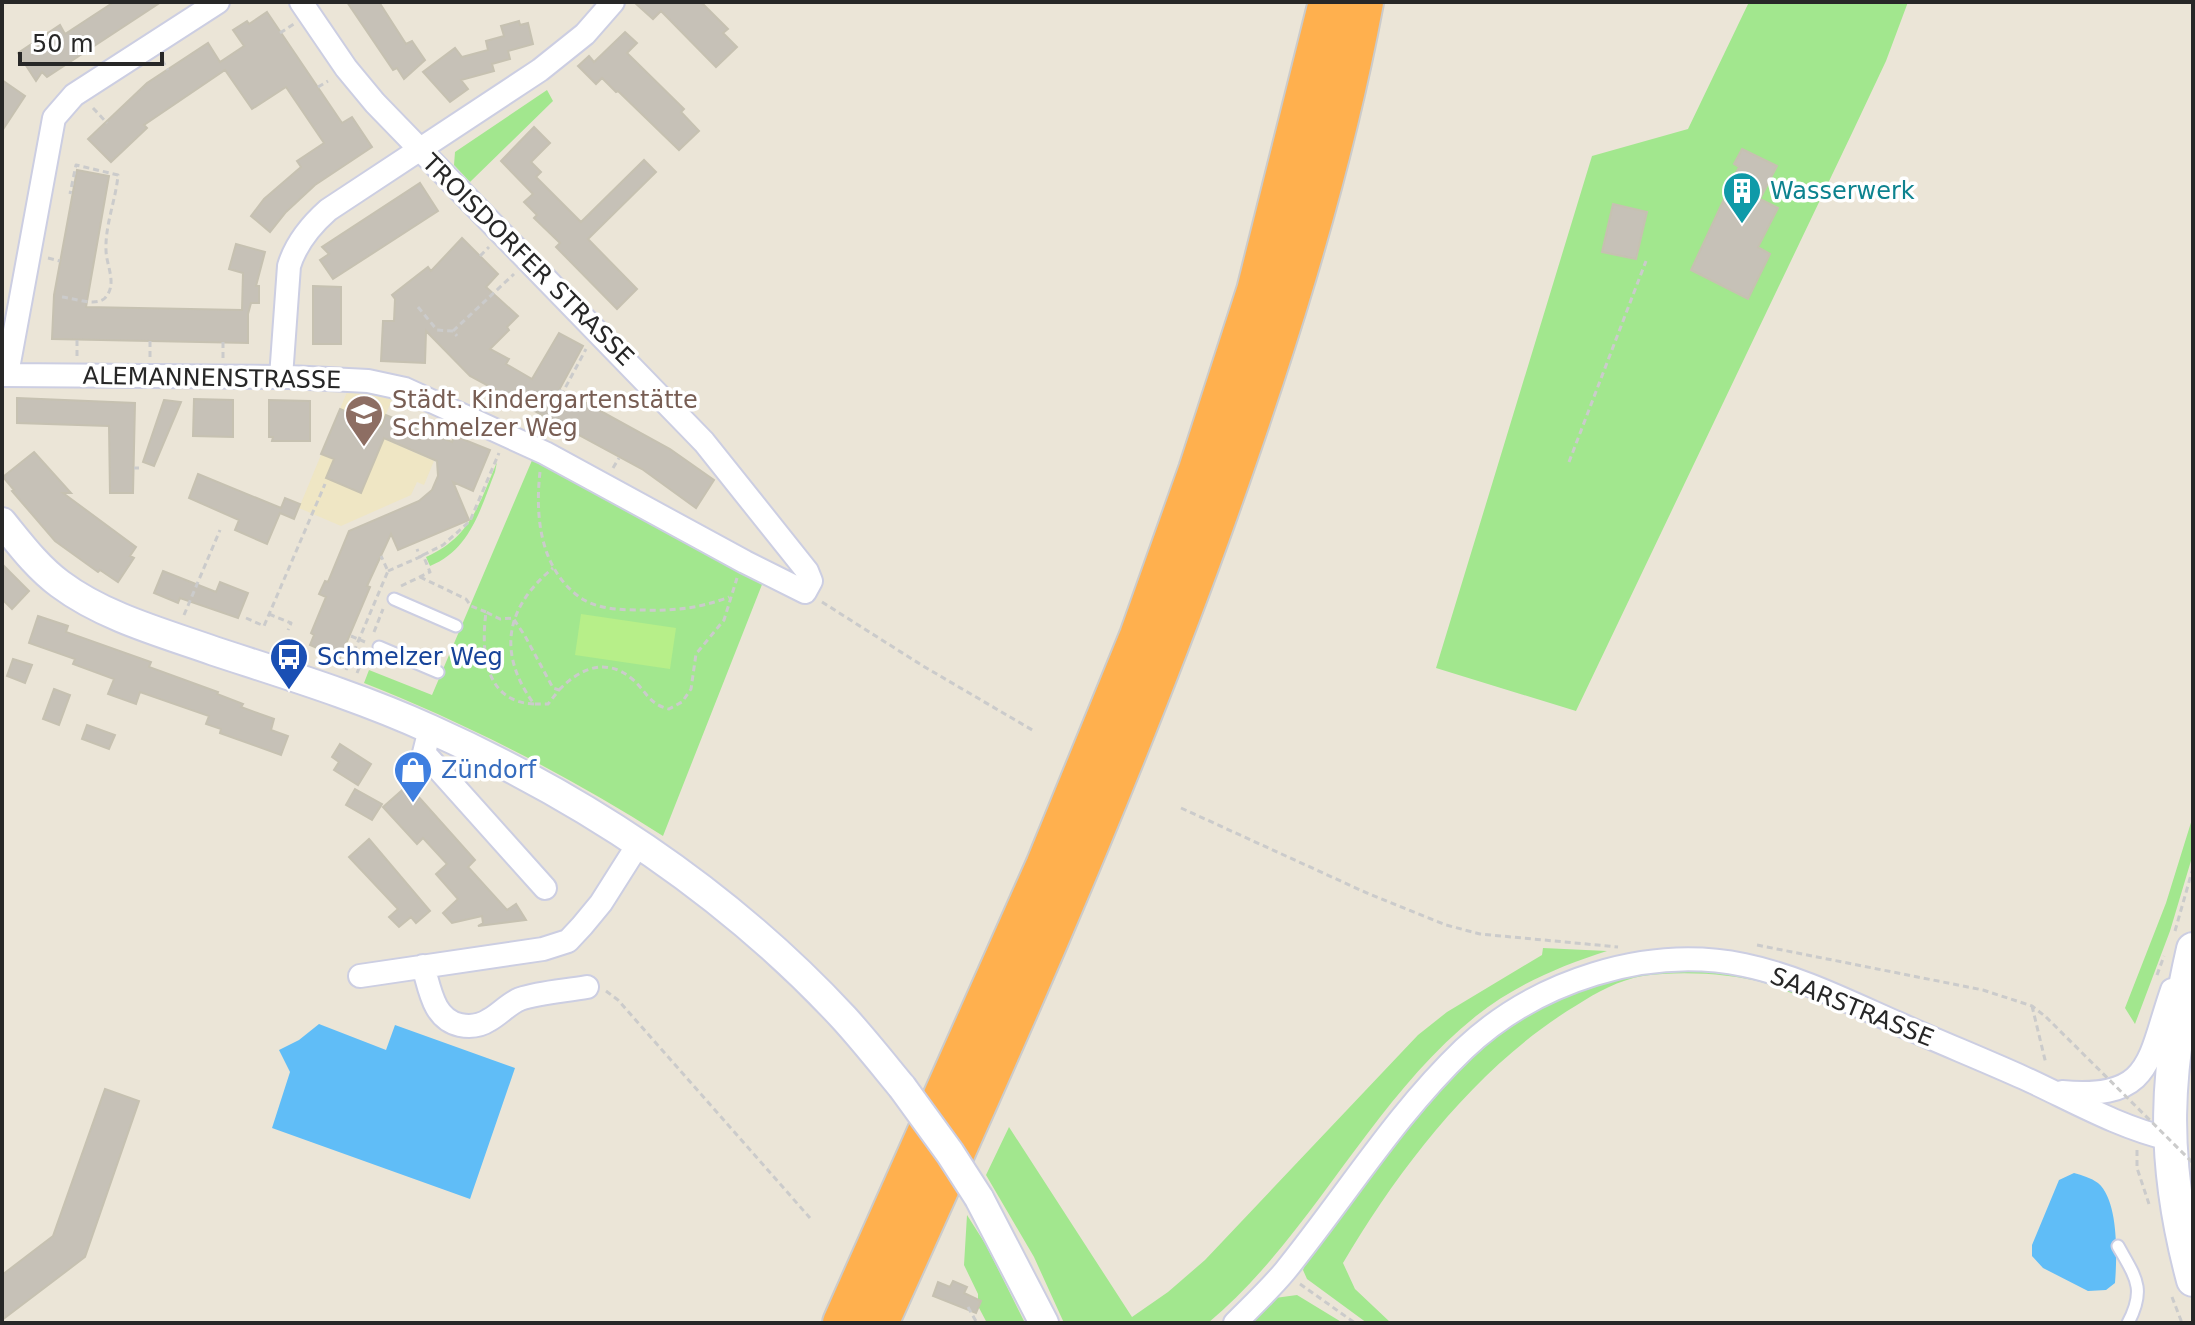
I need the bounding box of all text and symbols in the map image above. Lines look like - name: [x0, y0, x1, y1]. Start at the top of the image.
- scale bar: [20, 16, 162, 66]
- text: 50 m: [32, 30, 94, 58]
- street label: TROISDORFER STRASSE: [416, 148, 640, 372]
- building icon: Wasserwerk: [1721, 170, 1763, 225]
- place label: Wasserwerk: [1770, 177, 1915, 205]
- street label: ALEMANNENSTRASSE: [82, 362, 342, 394]
- place label: Städt. Kindergartenstätte Schmelzer Weg: [392, 386, 698, 442]
- school or university icon: Städt. Kindergartenstätte Schmelzer Weg: [343, 393, 385, 448]
- bus stop icon: Schmelzer Weg: [268, 636, 310, 691]
- place label: Schmelzer Weg: [317, 643, 503, 671]
- shop icon: Zündorf: [392, 749, 434, 804]
- place label: Zündorf: [441, 756, 537, 784]
- street label: SAARSTRASSE: [1766, 962, 1938, 1052]

